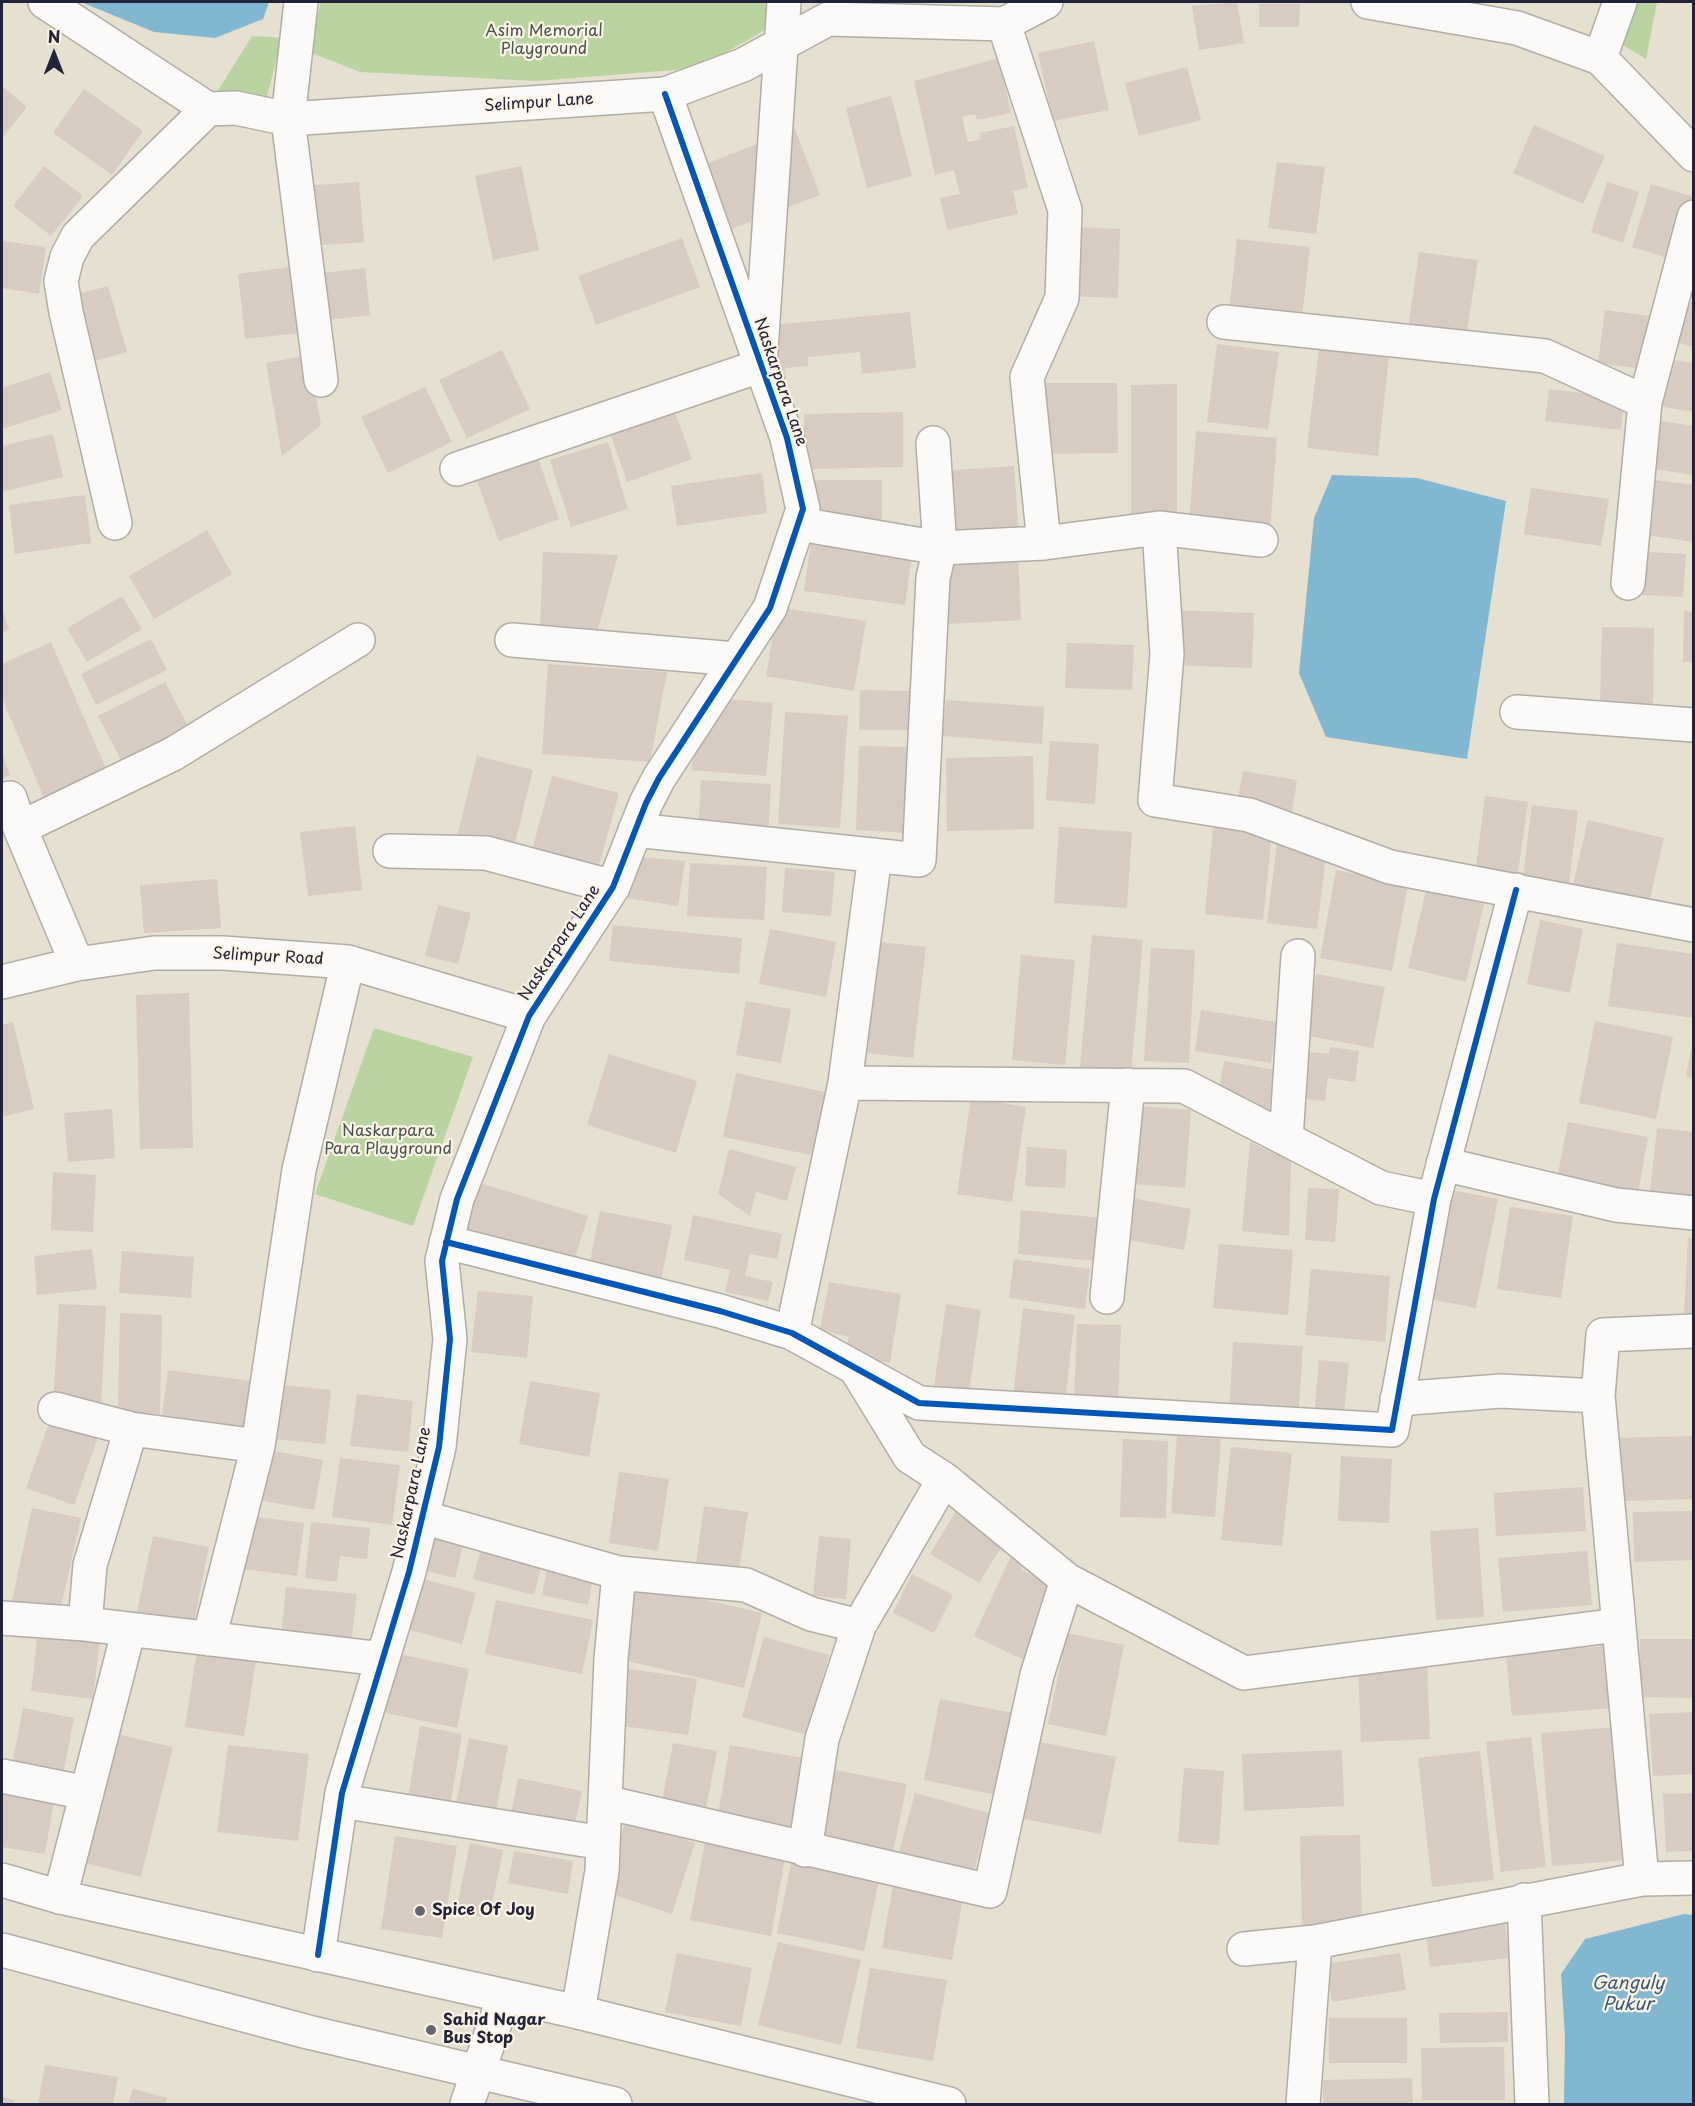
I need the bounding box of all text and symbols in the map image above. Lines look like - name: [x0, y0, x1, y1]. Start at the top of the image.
- park label: Asim Memorial Playground: [485, 22, 603, 60]
- north arrow: [24, 24, 84, 84]
- text: N: [48, 24, 60, 48]
- street label: Selimpur Lane: [484, 90, 594, 116]
- street label: Naskarpara Lane: [749, 315, 811, 449]
- street label: Naskarpara Lane: [515, 881, 605, 1005]
- street label: Selimpur Road: [212, 945, 324, 969]
- park label: Naskarpara Para Playground: [324, 1122, 452, 1160]
- street label: Naskarpara Lane: [389, 1425, 435, 1561]
- place label: Spice Of Joy: [432, 1901, 534, 1921]
- marker: Spice Of Joy: [413, 1904, 427, 1918]
- water label: Ganguly Pukur: [1592, 1973, 1664, 2016]
- place label: Sahid Nagar Bus Stop: [443, 2011, 546, 2049]
- marker: Sahid Nagar Bus Stop: [424, 2023, 438, 2037]

